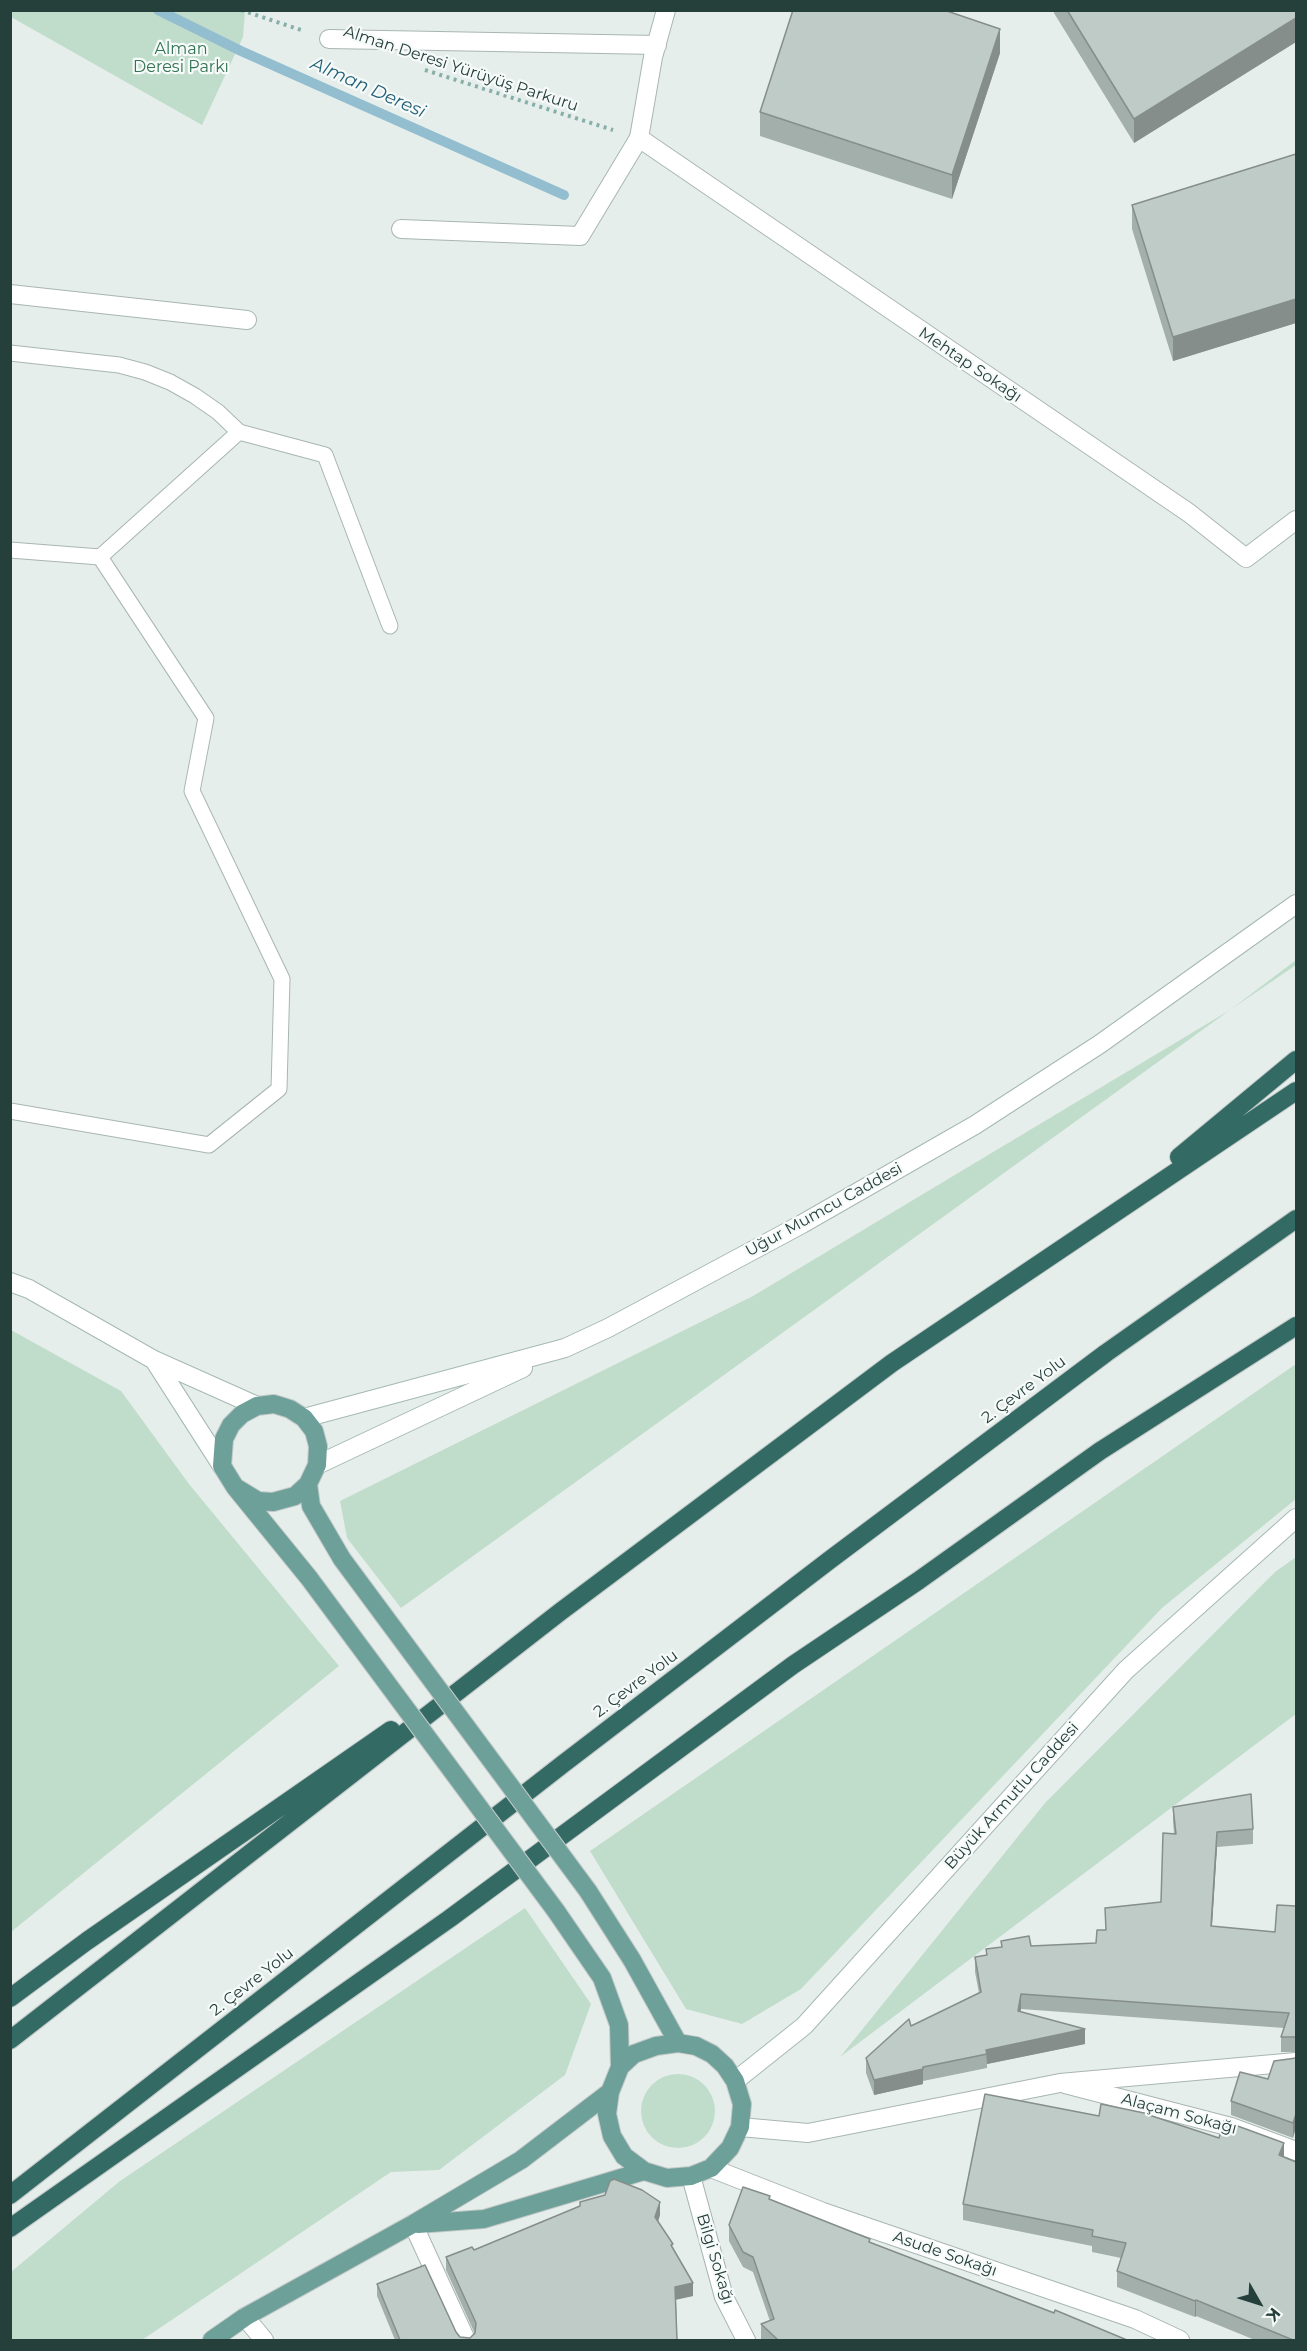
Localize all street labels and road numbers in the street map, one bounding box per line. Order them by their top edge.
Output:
street label: Alman Deresi Yürüyüş Parkuru [341,22,581,116]
street label: Mehtap Sokağı [915,323,1025,407]
street label: Uğur Mumcu Caddesi [742,1159,906,1261]
street label: 2. Çevre Yolu [978,1352,1070,1428]
street label: 2. Çevre Yolu [590,1646,682,1722]
street label: Büyük Armutlu Caddesi [941,1718,1083,1874]
street label: 2. Çevre Yolu [207,1944,297,2020]
street label: Alaçam Sokağı [1119,2089,1239,2139]
street label: Bilgi Sokağı [692,2211,738,2307]
street label: Asude Sokağı [891,2227,999,2281]

